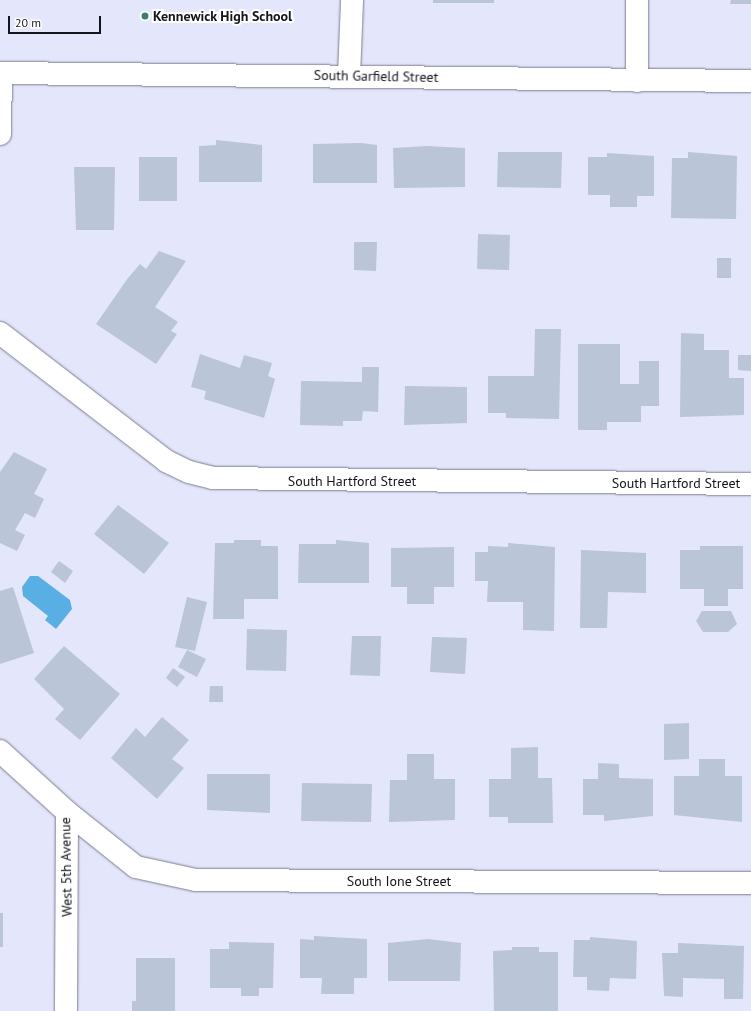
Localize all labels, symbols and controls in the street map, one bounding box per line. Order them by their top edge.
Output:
scale bar [10,8,103,34]
place label: Kennewick High School [153,8,293,24]
marker: Kennewick High School [140,11,150,21]
text: 20 m [15,15,41,30]
street label: South Garfield Street [314,67,438,85]
street label: South Hartford Street [288,473,416,489]
street label: South Hartford Street [612,475,740,491]
street label: West 5th Avenue [57,817,75,917]
street label: South Ione Street [347,873,451,889]

